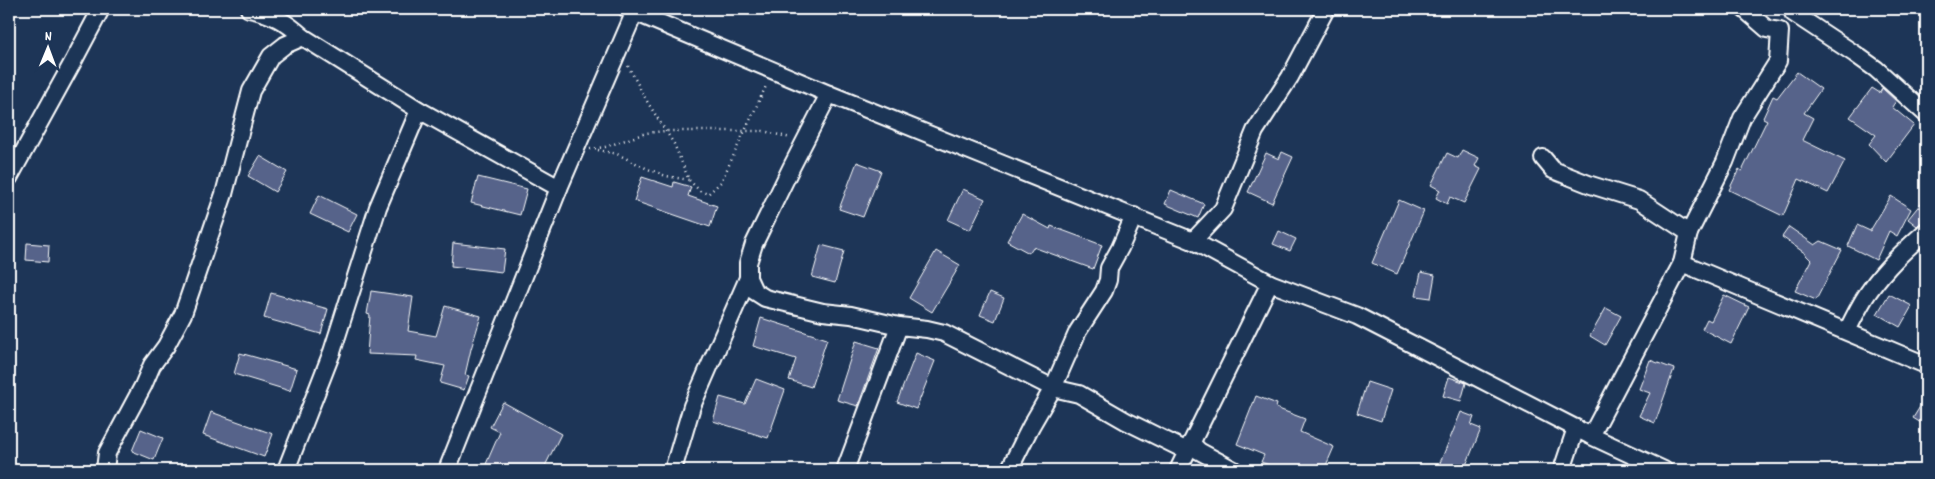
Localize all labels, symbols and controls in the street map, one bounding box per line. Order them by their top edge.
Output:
north arrow [22,22,72,72]
text: N [45,27,52,47]

